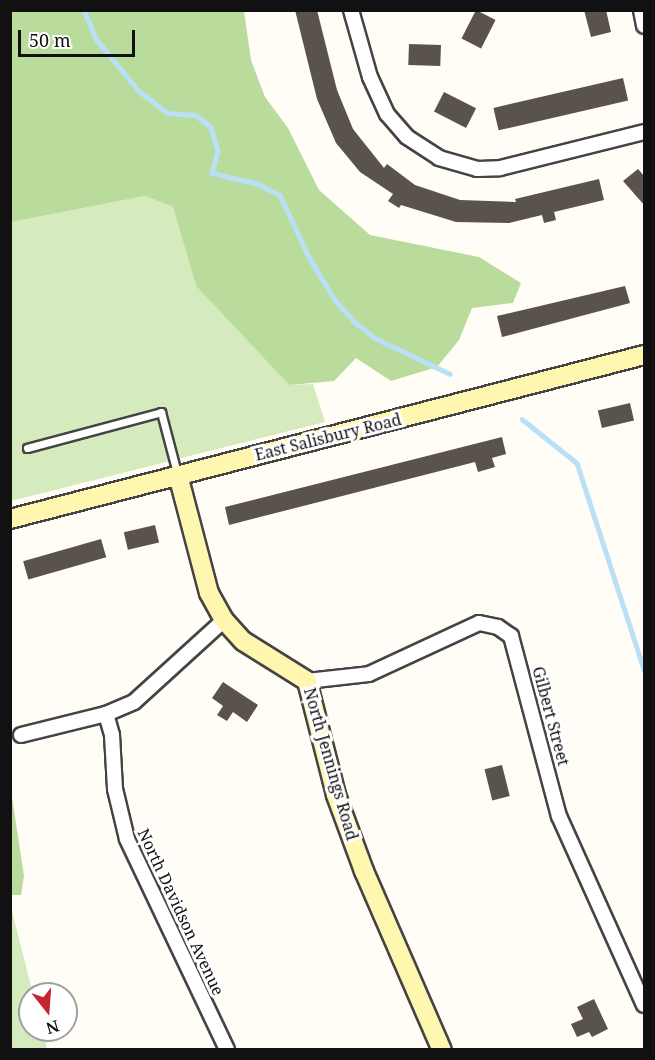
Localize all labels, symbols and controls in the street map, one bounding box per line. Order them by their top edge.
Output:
scale bar [21,18,138,56]
text: 50 m [29,28,71,52]
street label: East Salisbury Road [253,410,403,464]
street label: Gilbert Street [529,664,573,768]
street label: North Jennings Road [300,685,362,843]
street label: North Davidson Avenue [134,826,228,998]
north arrow [18,982,78,1042]
text: N [43,1015,62,1040]

